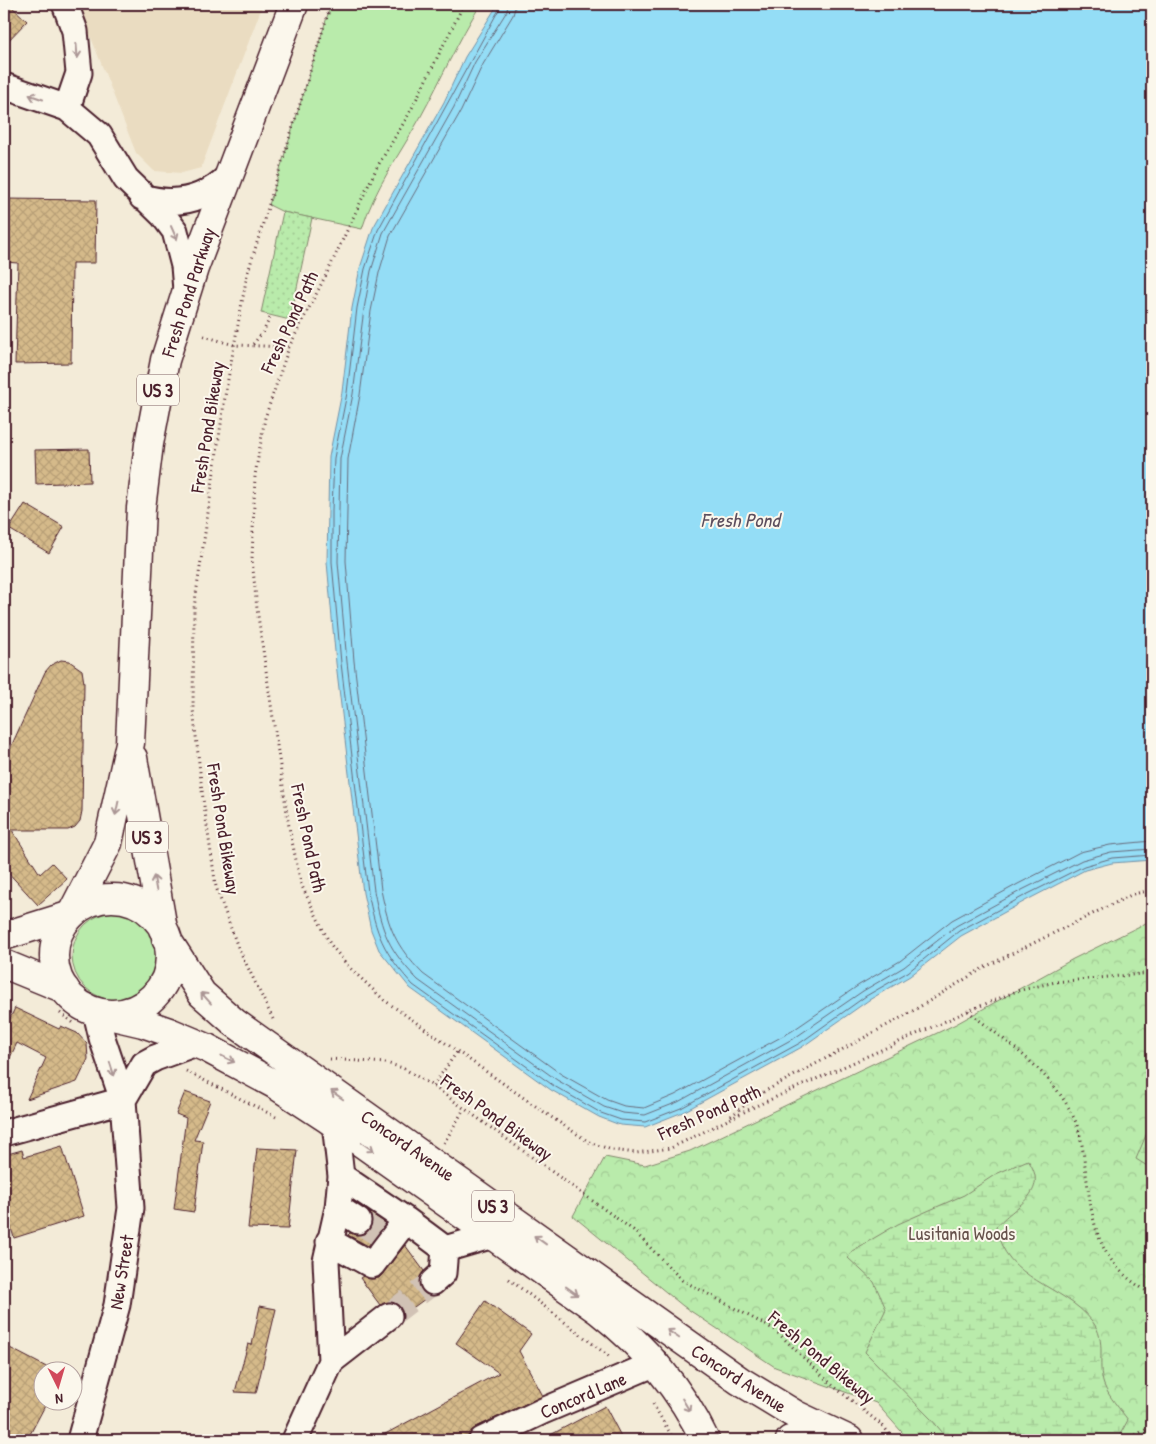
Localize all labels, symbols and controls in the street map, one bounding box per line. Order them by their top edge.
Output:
one-way arrow [73,42,82,58]
one-way arrow [28,92,44,102]
street label: Fresh Pond Parkway [154,224,221,361]
one-way arrow [170,225,179,240]
street label: Fresh Pond Path [254,267,324,378]
street label: Fresh Pond Bikeway [184,360,230,495]
road number: US 3 [137,374,179,406]
water label: Fresh Pond [701,506,782,533]
street label: Fresh Pond Bikeway [201,761,247,896]
street label: Fresh Pond Path [285,781,333,894]
one-way arrow [112,799,121,815]
road number: US 3 [126,822,168,852]
one-way arrow [149,875,159,891]
one-way arrow [201,992,212,1005]
one-way arrow [220,1054,235,1064]
one-way arrow [108,1061,118,1077]
street label: Fresh Pond Bikeway [435,1067,558,1166]
street label: Fresh Pond Path [653,1078,765,1147]
one-way arrow [330,1090,344,1100]
street label: Concord Avenue [356,1103,460,1187]
one-way arrow [361,1142,375,1152]
road number: US 3 [472,1190,514,1222]
park label: Lusitania Woods [909,1220,1015,1246]
street label: New Street [102,1232,140,1311]
one-way arrow [534,1235,548,1245]
one-way arrow [565,1286,579,1296]
street label: Fresh Pond Bikeway [762,1304,881,1410]
one-way arrow [666,1329,680,1339]
street label: Concord Avenue [686,1337,792,1419]
north arrow [32,1362,82,1412]
street label: Concord Lane [536,1365,631,1425]
text: N [54,1390,64,1409]
one-way arrow [681,1398,691,1412]

